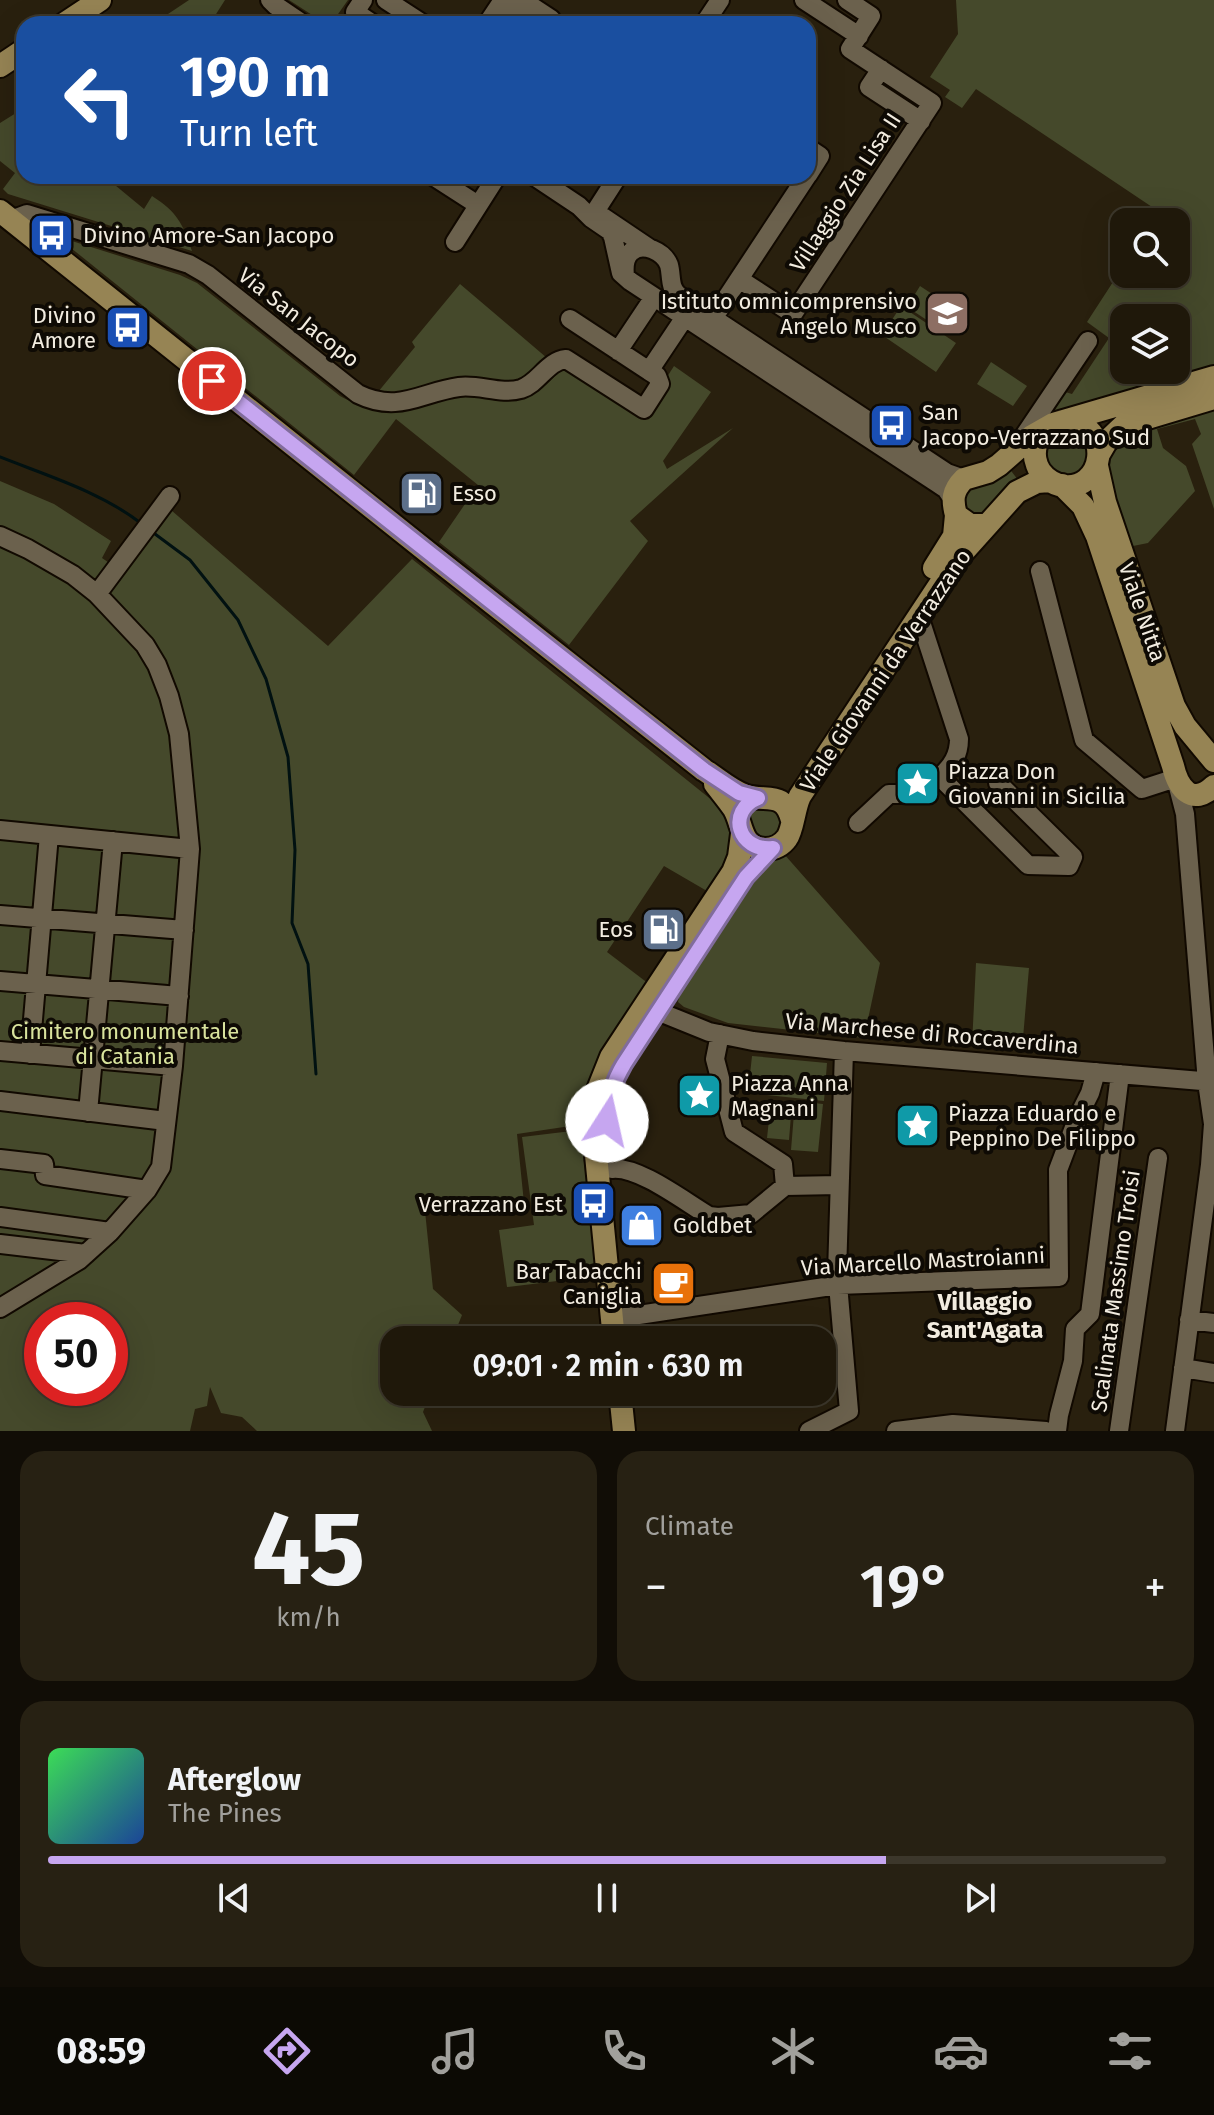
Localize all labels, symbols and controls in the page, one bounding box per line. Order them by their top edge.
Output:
text: 190 m [180,44,331,111]
icon: left [48,48,152,152]
street label: Villaggio Zia Lisa II [784,108,907,277]
text: Turn left [180,112,318,156]
map controls [1110,208,1190,384]
button: search [1110,208,1190,288]
bus stop icon: Divino Amore-San Jacopo [28,211,76,259]
place label: Divino Amore-San Jacopo [83,222,334,249]
street label: Via San Jacopo [233,262,365,373]
place label: Istituto omnicomprensivo Angelo Musco [661,288,917,340]
school or university icon: Istituto omnicomprensivo Angelo Musco [924,290,972,338]
place label: Divino Amore [32,302,96,354]
bus stop icon: Divino Amore [103,304,151,352]
button: layers [1110,304,1190,384]
pin [178,347,246,415]
icon: arrive [190,359,234,403]
place label: San Jacopo-Verrazzano Sud [922,399,1150,451]
bus stop icon: San Jacopo-Verrazzano Sud [867,401,915,449]
fuel station icon: Esso [397,469,445,517]
place label: Esso [452,480,497,507]
street label: Viale Giovanni da Verrazzano [794,544,977,797]
street label: Viale Nitta [1113,559,1172,665]
place label: Piazza Don Giovanni in Sicilia [948,758,1126,810]
place icon: Piazza Don Giovanni in Sicilia [893,760,941,808]
fuel station icon: Eos [640,905,688,953]
place label: Eos [599,916,633,943]
street label: Via Marchese di Roccaverdina [784,1007,1080,1060]
park label: Cimitero monumentale di Catania [11,1018,239,1070]
place label: Piazza Anna Magnani [731,1070,849,1122]
place icon: Piazza Anna Magnani [676,1072,724,1120]
position arrow [565,1079,649,1163]
place label: Piazza Eduardo e Peppino De Filippo [948,1100,1136,1152]
place icon: Piazza Eduardo e Peppino De Filippo [893,1102,941,1150]
street label: Scalinata Massimo Troisi [1085,1168,1146,1414]
bus stop icon: Verrazzano Est [570,1180,618,1228]
place label: Verrazzano Est [419,1191,563,1218]
shop icon: Goldbet [618,1201,666,1249]
place label: Goldbet [673,1212,752,1239]
street label: Via Marcello Mastroianni [800,1242,1046,1281]
place label: Bar Tabacchi Caniglia [516,1258,642,1310]
cafe icon: Bar Tabacchi Caniglia [649,1260,697,1308]
district label: Villaggio Sant'Agata [927,1288,1043,1344]
speed limit sign: 50 [24,1302,128,1406]
text: 09:01 · 2 min · 630 m [473,1348,743,1384]
text: 45 [252,1487,365,1612]
text: Climate [645,1511,734,1542]
text: 19° [860,1551,951,1623]
text: − [645,1561,667,1614]
text: + [1144,1561,1166,1614]
text: km/h [276,1602,341,1633]
text: Afterglow [168,1762,301,1798]
text: The Pines [168,1798,282,1829]
icon: previous [212,1876,256,1920]
icon: pause [585,1876,629,1920]
icon: next [958,1876,1002,1920]
icon: directions [259,2023,315,2079]
icon: music [427,2023,483,2079]
icon: phone [596,2023,652,2079]
icon: climate [765,2023,821,2079]
icon: car [933,2023,989,2079]
icon: filters [1102,2023,1158,2079]
text: 08:59 [56,2029,146,2073]

